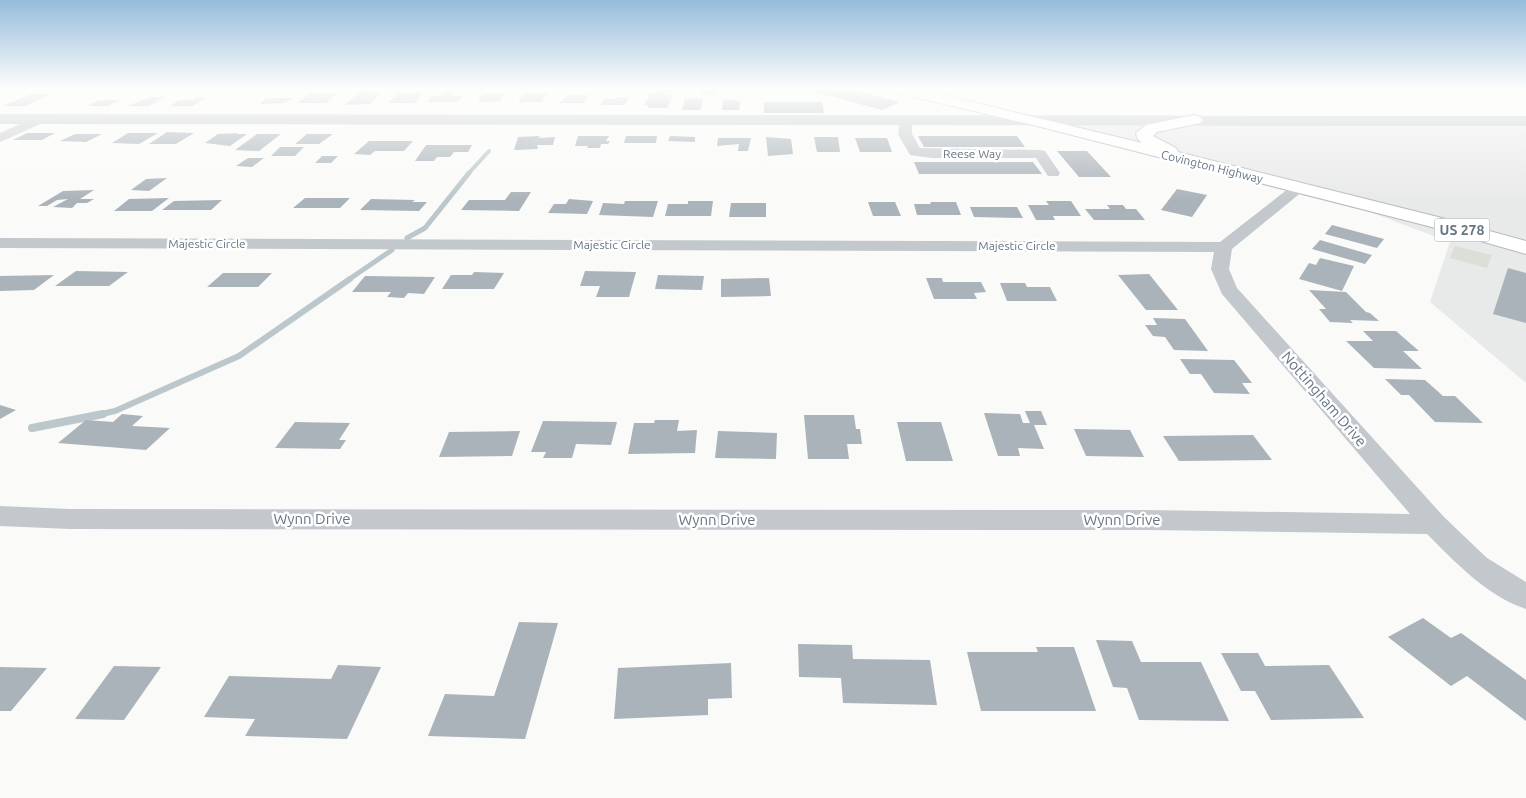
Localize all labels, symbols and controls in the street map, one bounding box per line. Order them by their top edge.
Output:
street label: Reese Way [943,147,1001,160]
street label: Covington Highway [1160,148,1265,186]
road number: US 278 [1434,218,1490,242]
street label: Majestic Circle [168,237,246,250]
street label: Majestic Circle [573,238,651,251]
street label: Majestic Circle [978,239,1056,252]
street label: Nottingham Drive [1279,348,1370,450]
street label: Wynn Drive [273,510,351,527]
street label: Wynn Drive [678,511,756,528]
street label: Wynn Drive [1083,511,1161,528]

